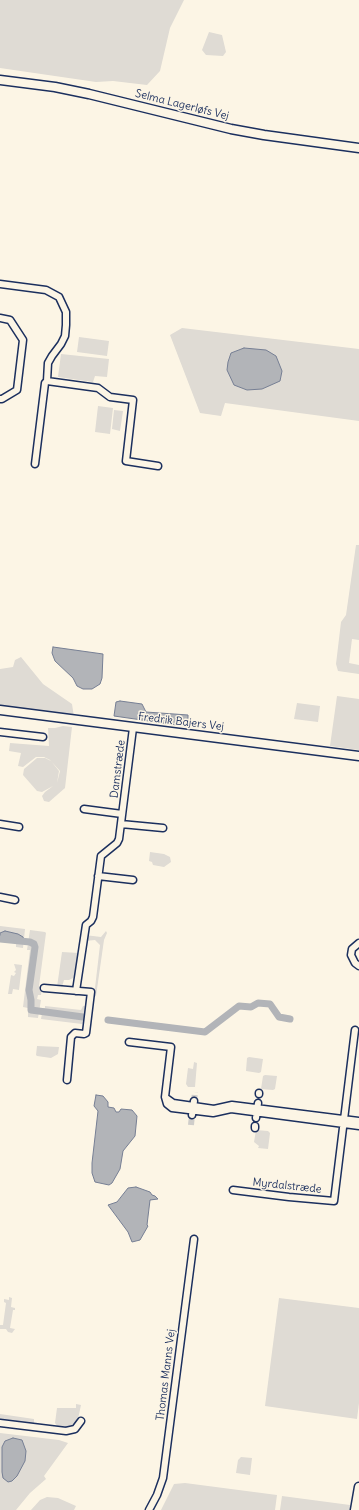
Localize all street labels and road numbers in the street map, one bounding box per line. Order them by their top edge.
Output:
street label: Selma Lagerløfs Vej [134,87,230,123]
street label: Fredrik Bajers Vej [137,710,225,734]
street label: Damstræde [108,739,128,799]
street label: Myrdalstræde [252,1176,322,1196]
street label: Thomas Manns Vej [154,1328,178,1422]

